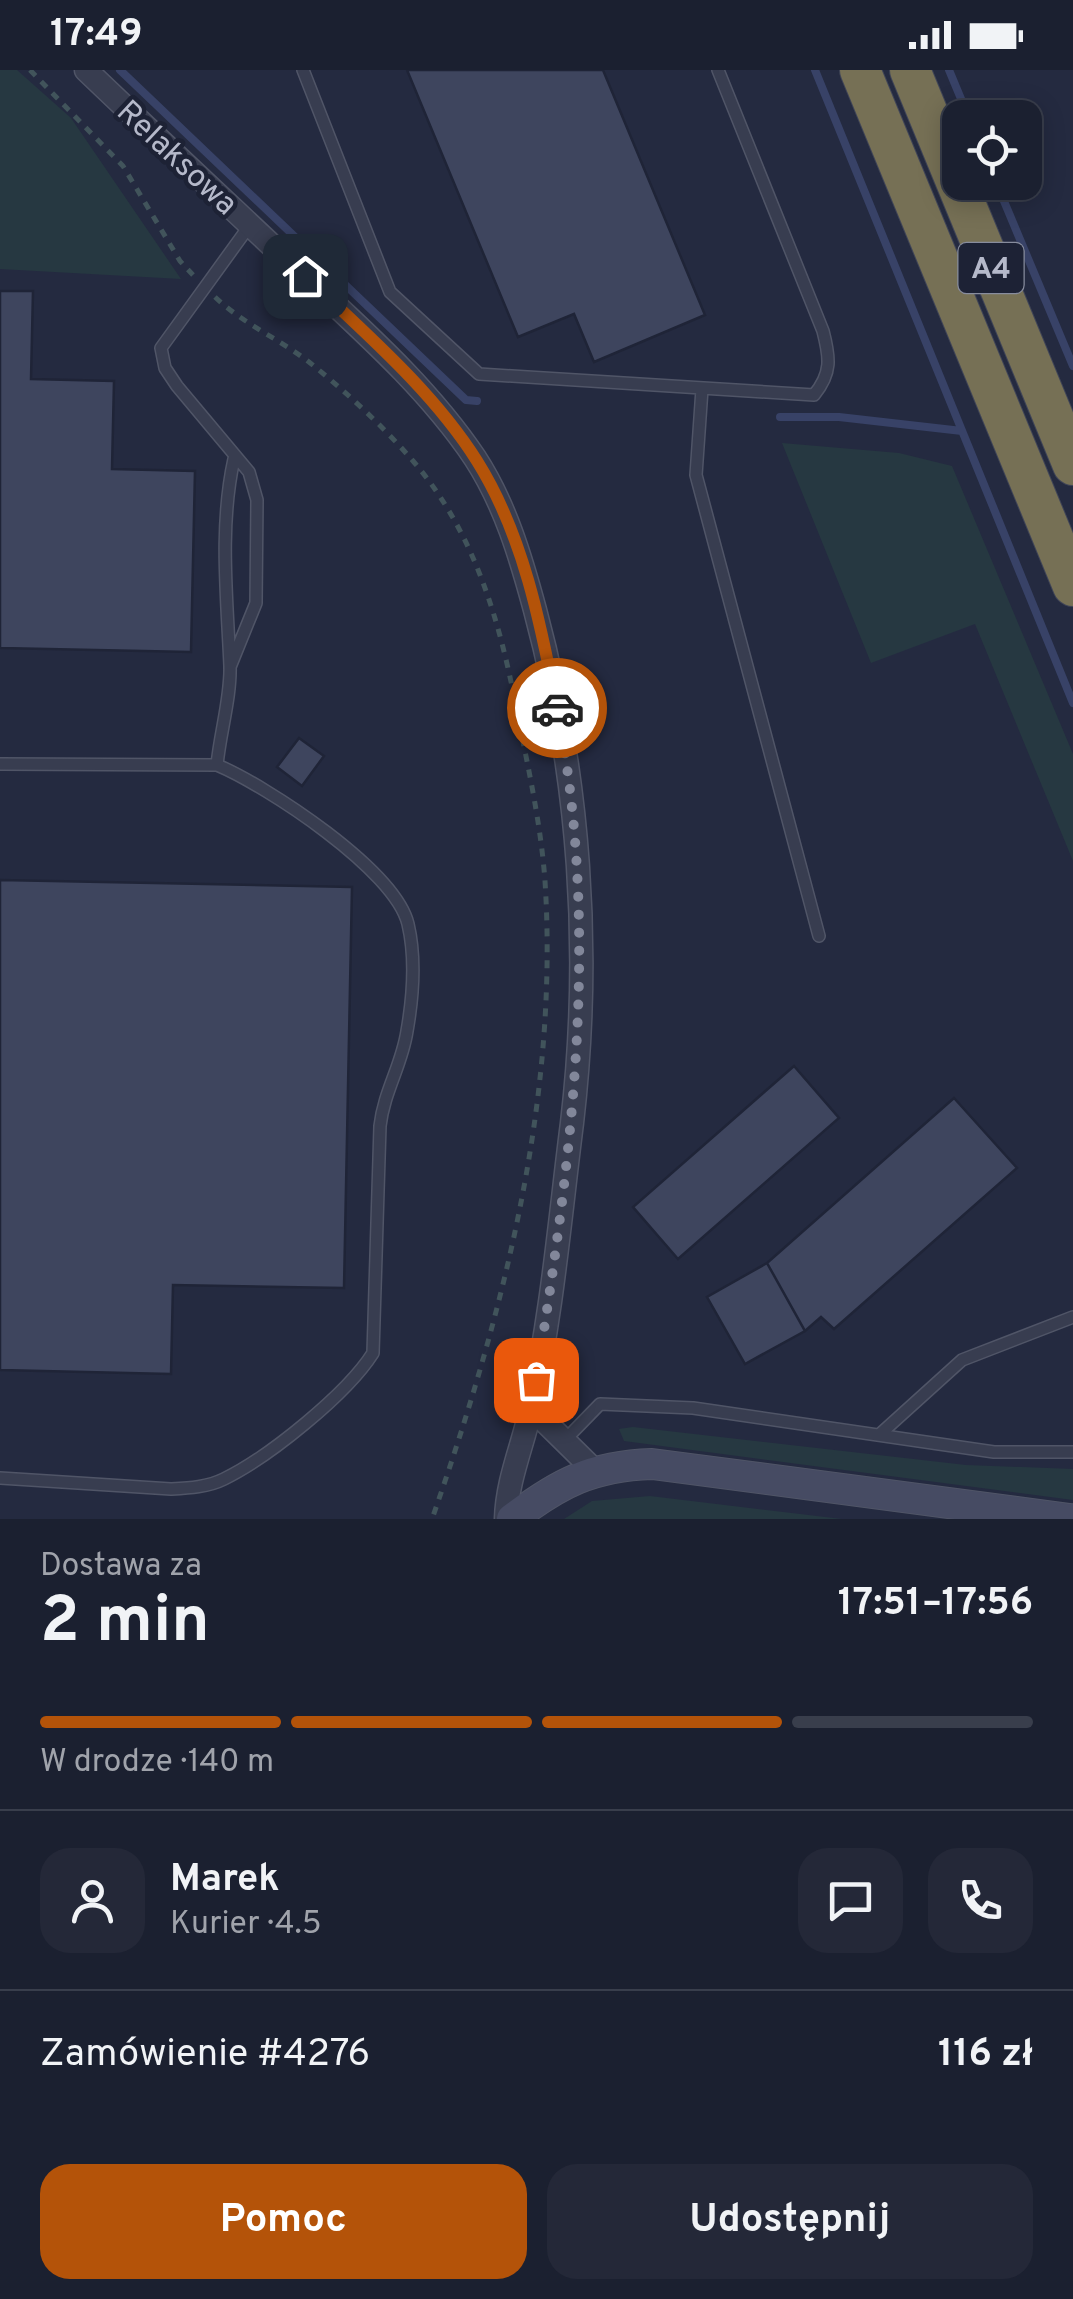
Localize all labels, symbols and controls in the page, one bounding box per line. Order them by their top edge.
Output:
text: 17:49 [50,11,143,60]
street label: Relaksowa [107,93,245,225]
map controls [942,100,1042,200]
button: locate [942,100,1042,200]
pin [263,234,348,319]
road number: A4 [958,243,1024,293]
icon: home [278,249,333,304]
courier [507,658,607,758]
icon: car [530,681,585,736]
pin [494,1338,579,1423]
icon: bag [509,1353,564,1408]
text: Dostawa za [40,1547,202,1587]
text: 17:51–17:56 [838,1580,1033,1629]
text: 2 min [40,1583,210,1665]
text: W drodze · 140 m [40,1743,274,1783]
button: person [40,1848,145,1953]
button: chat [798,1848,903,1953]
button: phone [928,1848,1033,1953]
text: Marek [170,1856,279,1905]
text: Kurier · 4.5 [170,1905,322,1945]
text: Zamówienie #4276 [40,2031,370,2080]
text: 116 zł [938,2031,1033,2080]
button: Pomoc [40,2164,527,2279]
button: Udostępnij [547,2164,1033,2279]

